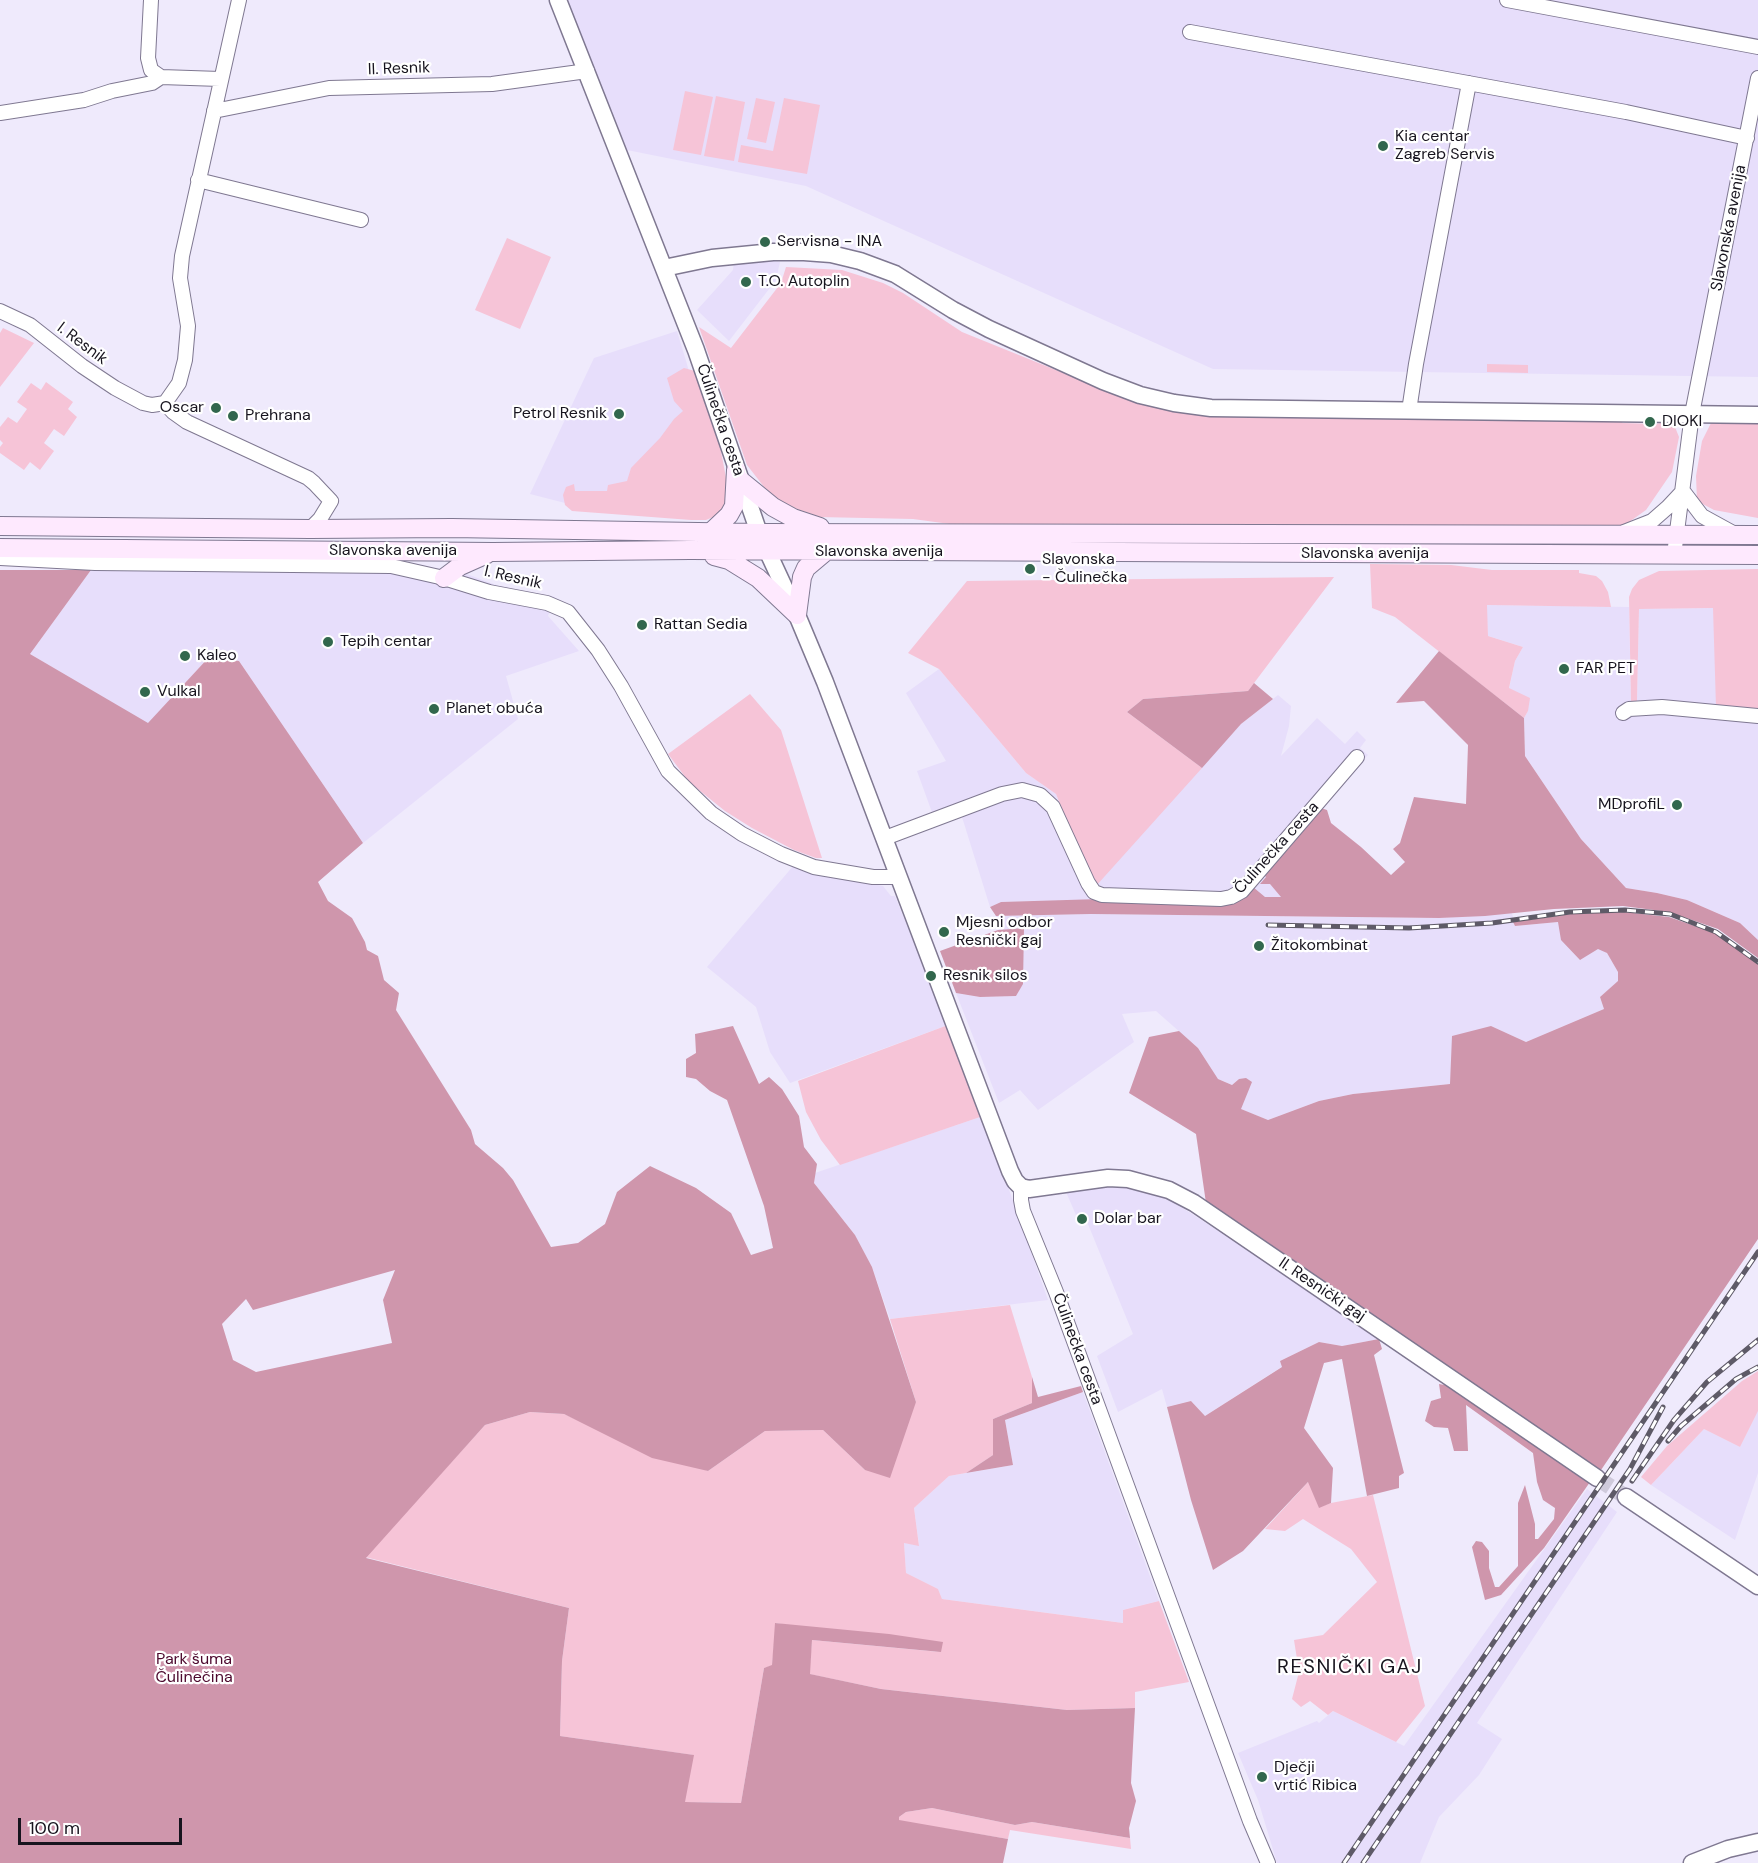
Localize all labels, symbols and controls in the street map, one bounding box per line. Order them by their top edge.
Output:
street label: II. Resnik [368,58,430,80]
place label: Kia centar Zagreb Servis [1395,127,1495,165]
marker: Kia centar Zagreb Servis [1376,139,1390,153]
street label: Slavonska avenija [1707,163,1751,293]
place label: Servisna - INA [777,232,882,252]
marker: Servisna - INA [758,235,772,249]
place label: T.O. Autoplin [758,272,849,292]
marker: T.O. Autoplin [739,275,753,289]
street label: I. Resnik [53,319,111,369]
street label: Čulinečka cesta [692,361,748,479]
place label: Oscar [160,398,204,418]
marker: Oscar [209,401,223,415]
place label: Petrol Resnik [513,404,607,424]
place label: Prehrana [245,406,311,426]
marker: Petrol Resnik [612,407,626,421]
marker: Prehrana [226,409,240,423]
place label: DIOKI [1662,412,1702,432]
marker: DIOKI [1643,415,1657,429]
street label: Slavonska avenija [329,541,457,561]
street label: Slavonska avenija [815,542,943,562]
street label: Slavonska avenija [1301,544,1429,564]
place label: Slavonska - Čulinečka [1042,550,1127,588]
street label: I. Resnik [482,562,544,594]
marker: Slavonska - Čulinečka [1023,562,1037,576]
place label: Rattan Sedia [654,615,747,635]
marker: Rattan Sedia [635,618,649,632]
place label: Tepih centar [340,632,432,652]
marker: Tepih centar [321,635,335,649]
place label: Kaleo [197,646,237,666]
marker: Kaleo [178,649,192,663]
place label: FAR PET [1576,659,1635,679]
marker: FAR PET [1557,662,1571,676]
place label: Vulkal [157,682,201,702]
marker: Vulkal [138,685,152,699]
place label: Planet obuća [446,699,543,719]
marker: Planet obuća [427,702,441,716]
place label: MDprofiL [1598,795,1665,815]
street label: Čulinečka cesta [1231,798,1323,898]
marker: MDprofiL [1670,798,1684,812]
place label: Mjesni odbor Resnički gaj [956,913,1053,951]
marker: Mjesni odbor Resnički gaj [937,925,951,939]
place label: Žitokombinat [1271,936,1368,956]
marker: Žitokombinat [1252,939,1266,953]
place label: Resnik silos [943,966,1027,986]
marker: Resnik silos [924,969,938,983]
place label: Dolar bar [1094,1209,1162,1229]
marker: Dolar bar [1075,1212,1089,1226]
street label: II. Resnički gaj [1275,1254,1369,1326]
street label: Čulinečka cesta [1048,1291,1106,1407]
park label: Park šuma Čulinečina [155,1650,233,1688]
district label: RESNIČKI GAJ [1277,1656,1423,1680]
place label: Dječji vrtić Ribica [1274,1758,1357,1796]
marker: Dječji vrtić Ribica [1255,1770,1269,1784]
scale bar [21,1806,184,1844]
text: 100 m [29,1816,80,1840]

